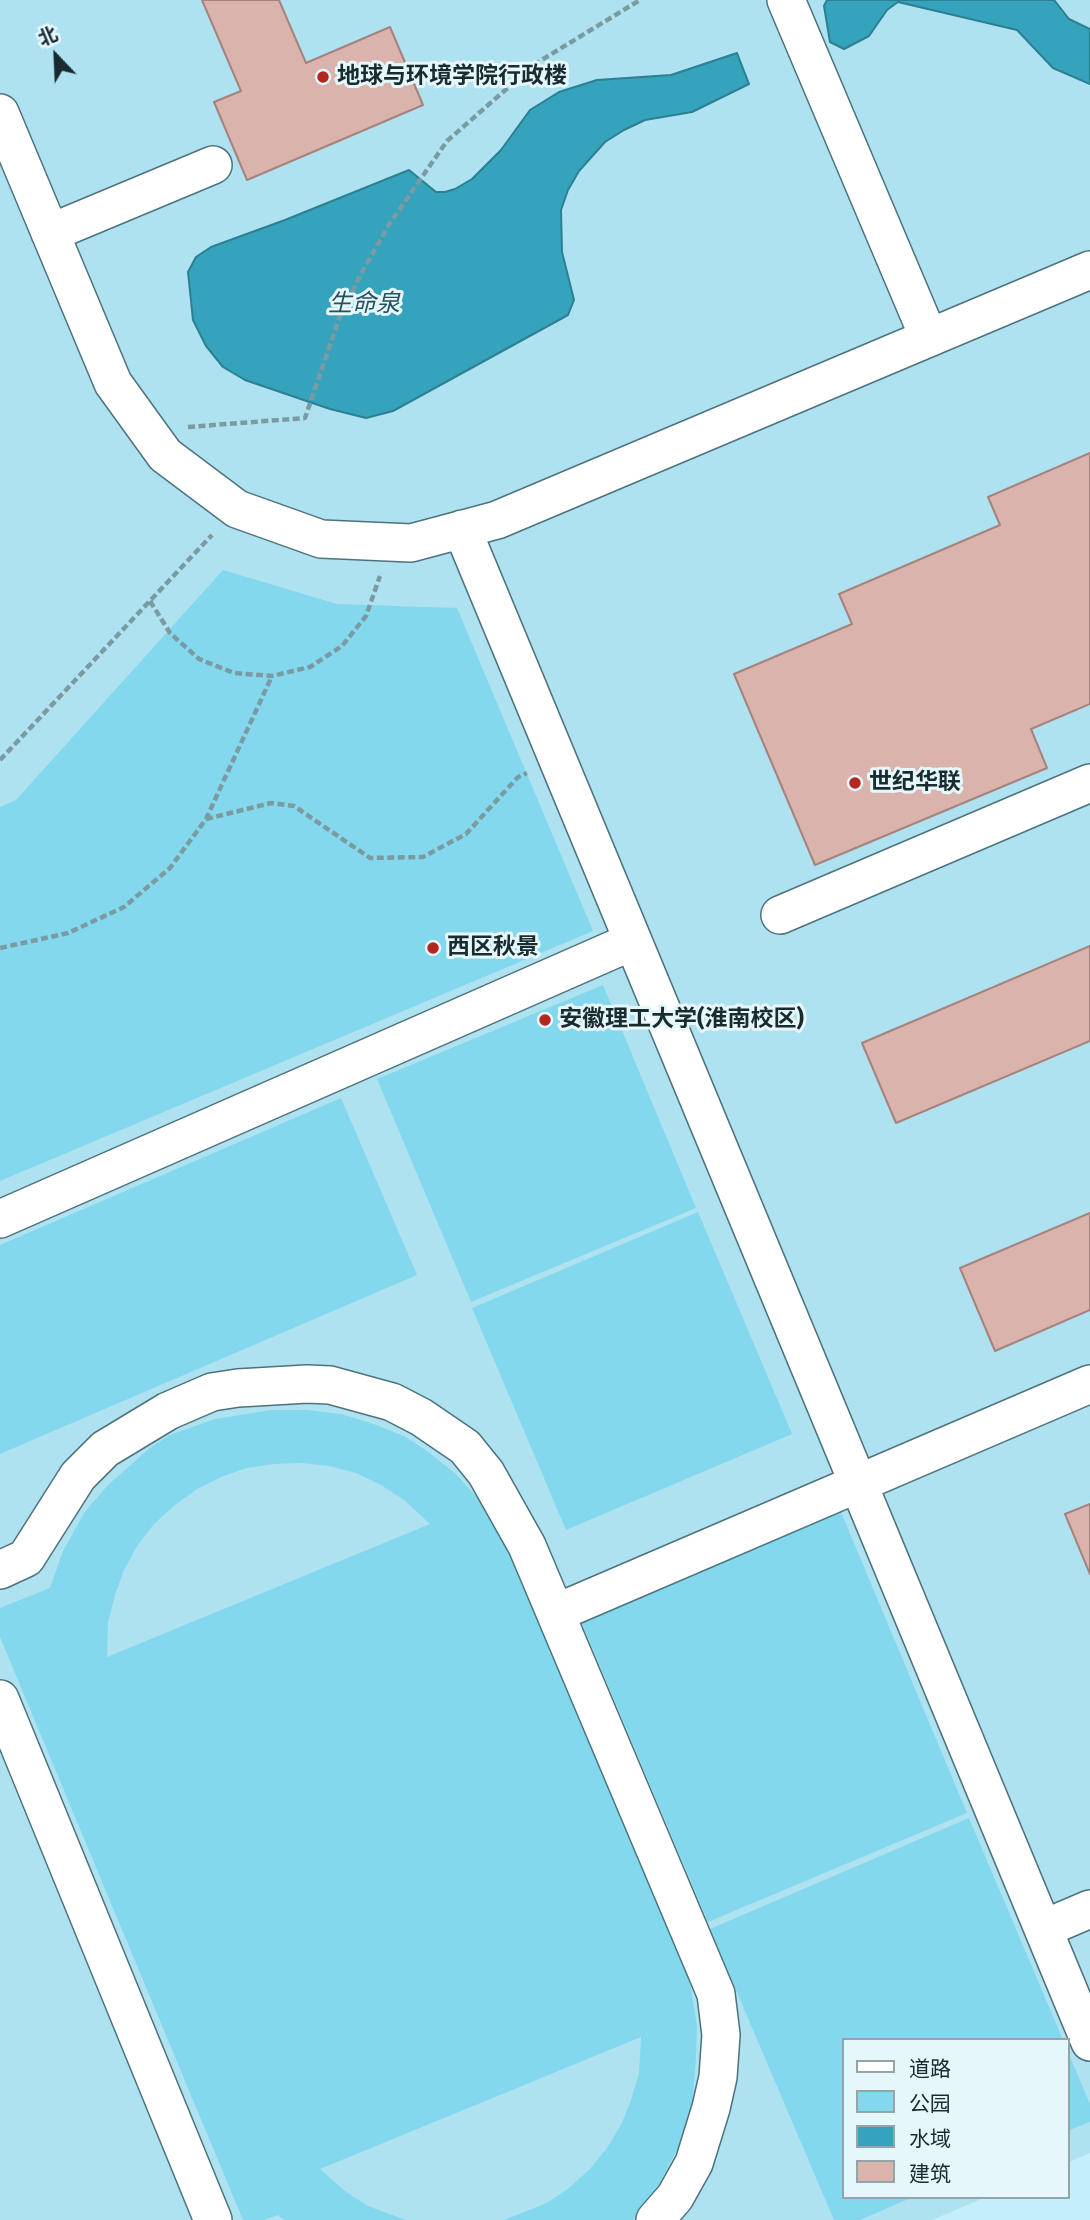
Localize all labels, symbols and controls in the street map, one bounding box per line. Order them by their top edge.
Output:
north arrow [21,21,91,91]
text: 北 [34,22,61,51]
place label: 地球与环境学院行政楼 [337,63,567,91]
marker: 地球与环境学院行政楼 [315,69,331,85]
water label: 生命泉 [328,290,400,318]
place label: 世纪华联 [869,769,961,797]
marker: 世纪华联 [847,775,863,791]
place label: 西区秋景 [447,934,539,962]
marker: 西区秋景 [425,940,441,956]
place label: 安徽理工大学(淮南校区) [559,1006,804,1034]
marker: 安徽理工大学(淮南校区) [537,1012,553,1028]
legend [842,2038,1069,2199]
text: 道路 [909,2056,951,2082]
text: 公园 [909,2091,951,2117]
text: 水域 [909,2126,951,2152]
text: 建筑 [909,2161,951,2187]

